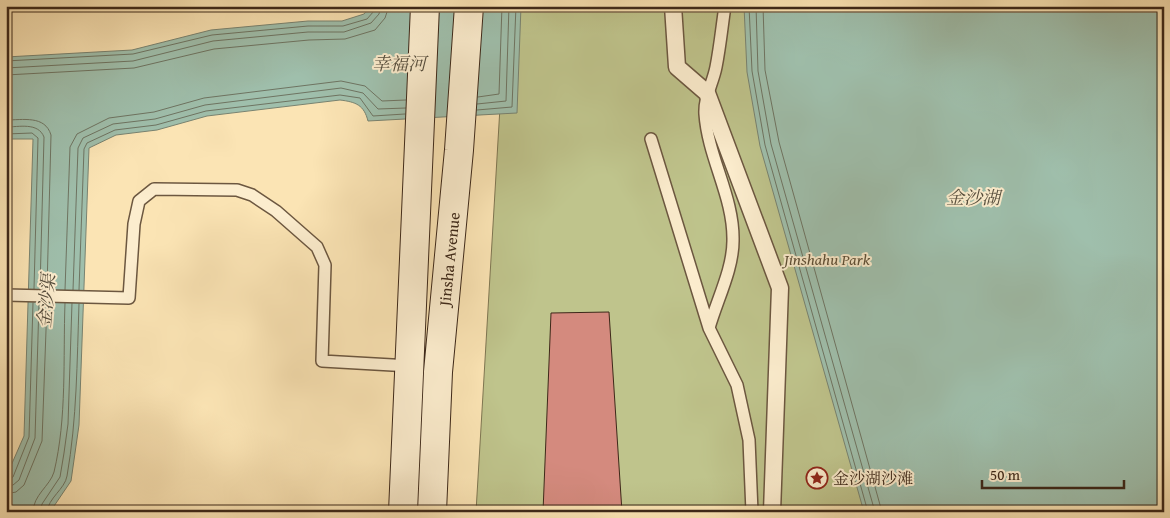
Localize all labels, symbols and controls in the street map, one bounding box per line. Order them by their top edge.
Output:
water label: 幸福河 [372,50,429,77]
water label: 金沙湖 [946,184,1003,211]
street label: Jinsha Avenue [432,211,466,309]
park label: Jinshahu Park [781,247,871,271]
water label: 金沙渠 [30,270,62,329]
scale bar [982,458,1125,490]
text: 50 m [990,464,1021,485]
place icon: 金沙湖沙滩 [805,466,829,490]
place label: 金沙湖沙滩 [833,466,913,490]

